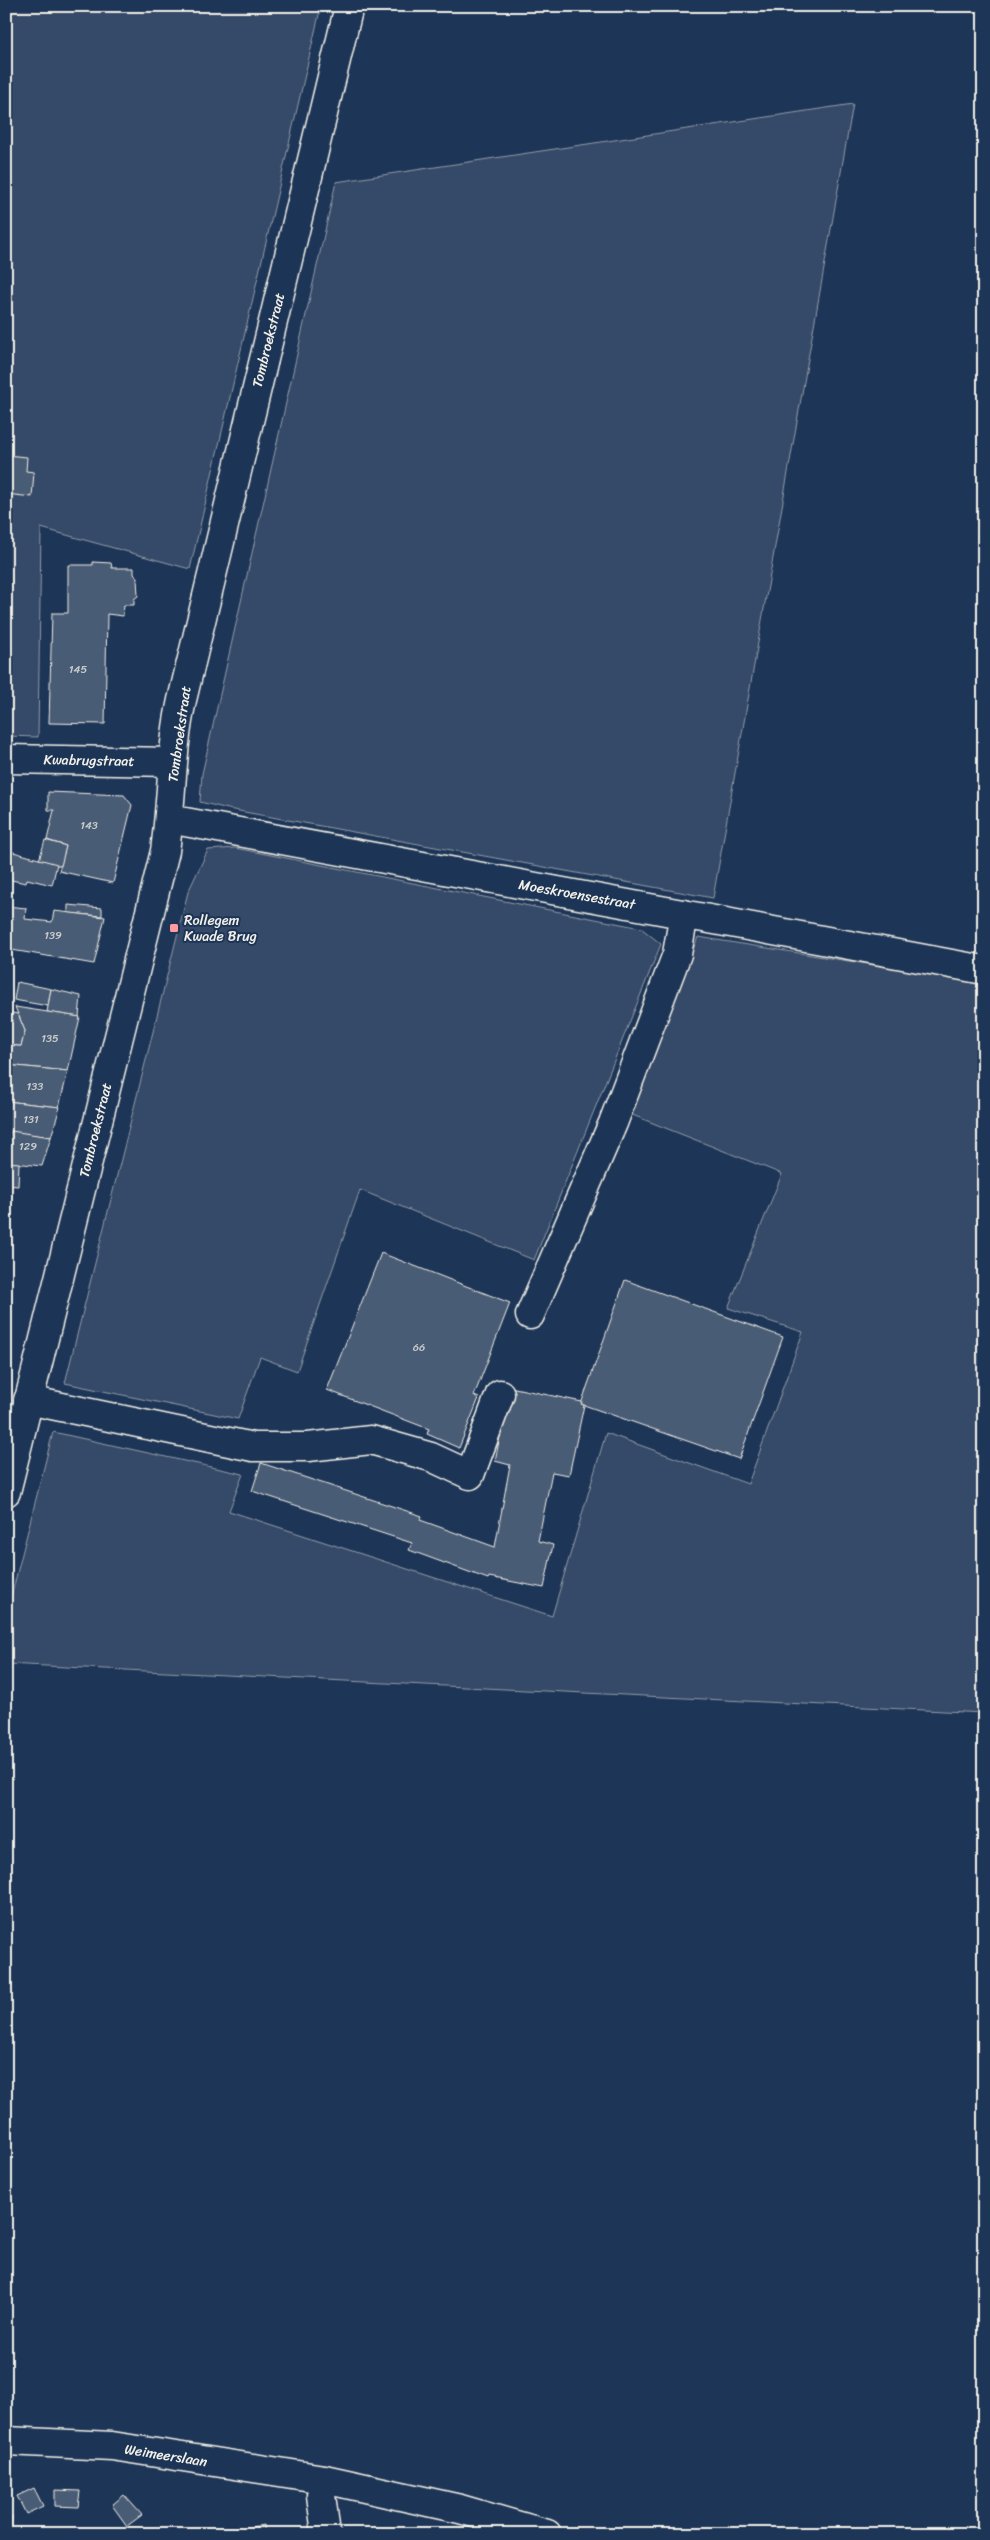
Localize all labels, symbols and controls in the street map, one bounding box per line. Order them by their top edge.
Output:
street label: Tombroekstraat [245,290,292,390]
house number: 145 [69,660,87,679]
street label: Tombroekstraat [160,684,199,784]
street label: Kwabrugstraat [43,747,135,774]
house number: 143 [80,816,98,835]
street label: Moeskroensestraat [517,872,638,917]
place label: Rollegem Kwade Brug [184,908,257,949]
marker: Rollegem Kwade Brug [168,922,180,934]
house number: 139 [44,926,62,945]
house number: 135 [41,1029,59,1048]
house number: 133 [27,1077,43,1096]
street label: Tombroekstraat [72,1080,119,1180]
house number: 131 [23,1110,39,1129]
house number: 129 [19,1137,37,1156]
house number: 66 [413,1338,425,1357]
street label: Weimeerslaan [123,2437,210,2474]

